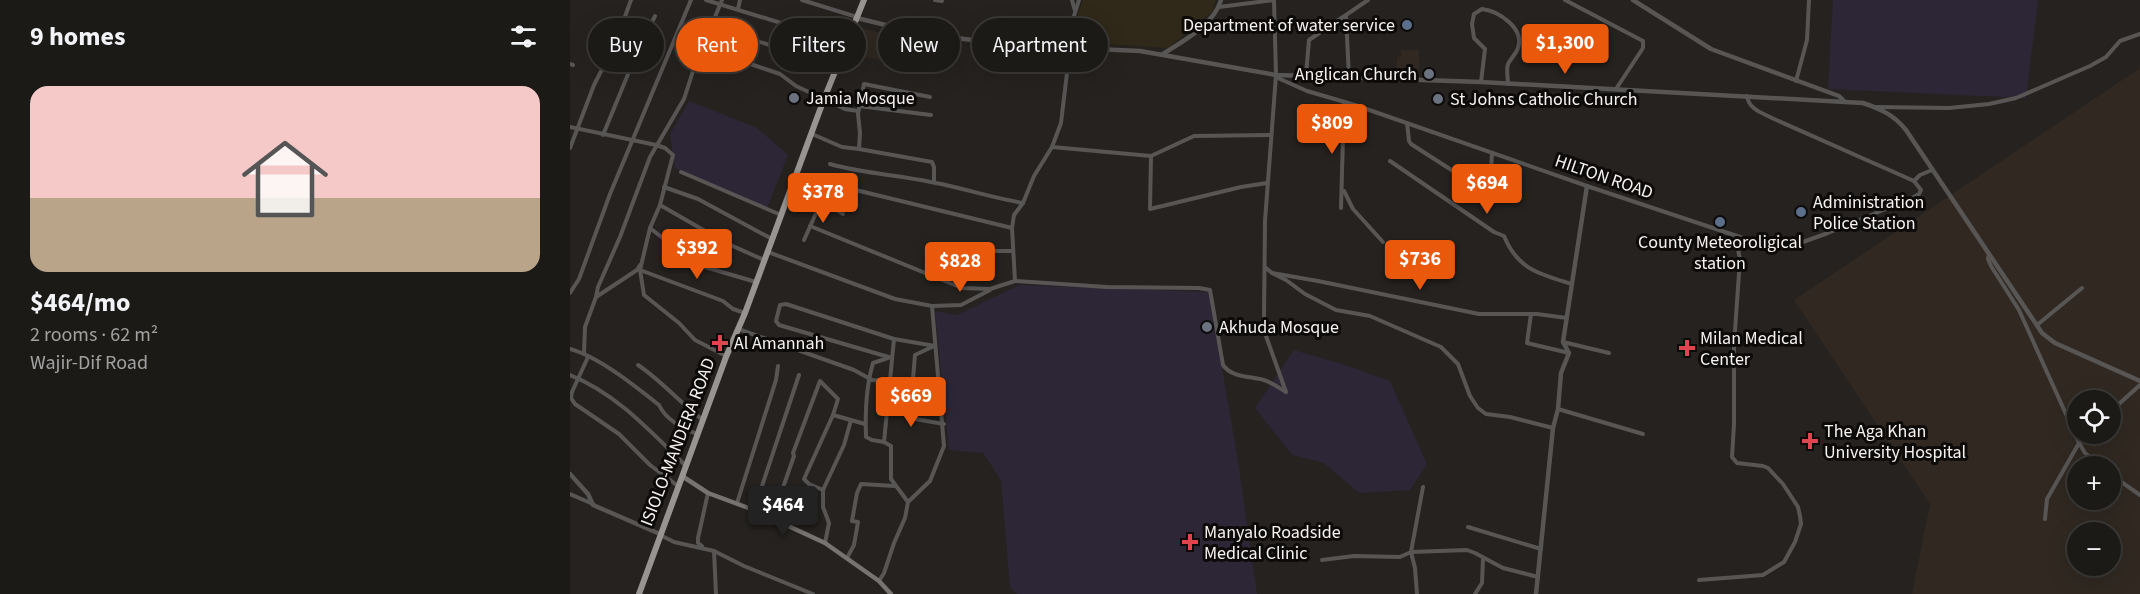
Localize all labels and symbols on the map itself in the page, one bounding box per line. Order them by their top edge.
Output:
place label: Department of water service [1183,13,1395,38]
marker: Department of water service [1400,18,1414,32]
pin: $1,300 [1516,24,1614,75]
place label: Anglican Church [1295,62,1417,87]
marker: Anglican Church [1422,67,1436,81]
place label: Jamia Mosque [806,86,915,111]
place label: St Johns Catholic Church [1450,87,1638,112]
marker: Jamia Mosque [787,91,801,105]
marker: St Johns Catholic Church [1431,92,1445,106]
pin: $809 [1296,104,1368,155]
street label: HILTON ROAD [1552,149,1656,205]
pin: $694 [1451,164,1523,215]
pin: $378 [787,173,859,224]
place label: Administration Police Station [1813,190,1924,236]
marker: Administration Police Station [1794,205,1808,219]
marker: County Meteoroligical station [1713,215,1727,229]
pin: $392 [661,229,733,280]
place label: County Meteoroligical station [1638,230,1802,276]
pin: $736 [1384,240,1456,291]
pin: $828 [924,242,996,293]
place label: Akhuda Mosque [1219,315,1339,340]
marker: Akhuda Mosque [1200,320,1214,334]
place label: Milan Medical Center [1700,326,1803,372]
place label: Al Amannah [734,331,824,356]
marker: Al Amannah [711,334,729,352]
marker: Milan Medical Center [1678,339,1696,357]
street label: ISIOLO-MANDERA ROAD [634,354,722,530]
pin: $669 [875,377,947,428]
place label: The Aga Khan University Hospital [1824,419,1966,465]
marker: The Aga Khan University Hospital [1801,432,1819,450]
pin: $464 [747,486,819,537]
place label: Manyalo Roadside Medical Clinic [1204,520,1341,566]
marker: Manyalo Roadside Medical Clinic [1181,533,1199,551]

